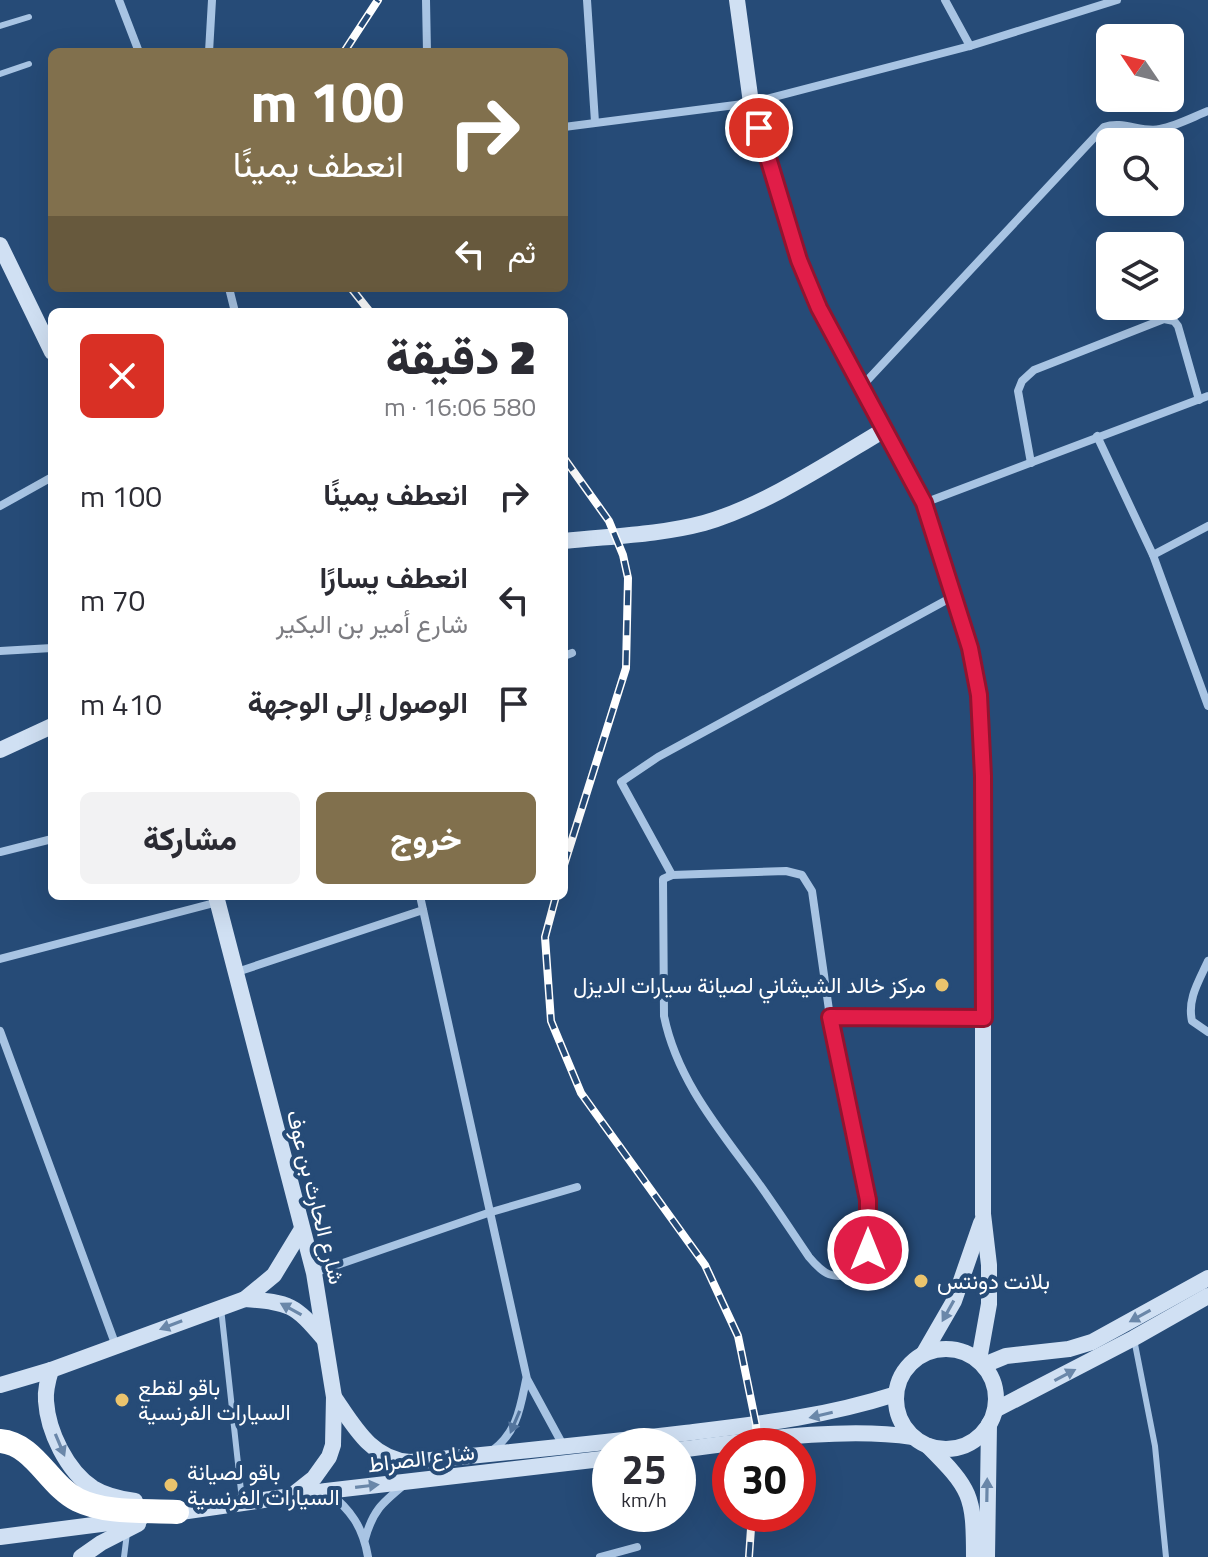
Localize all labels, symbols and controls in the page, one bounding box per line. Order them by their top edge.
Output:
north arrow [1096,24,1184,112]
map controls [1096,24,1184,320]
text: 100 m [251,59,404,144]
icon: right [432,80,536,184]
pin [725,94,793,162]
icon: arrive [737,106,781,150]
button: search [1096,128,1184,216]
text: انعطف يمينًا [233,136,404,191]
text: ثم [508,229,536,275]
icon: left [448,232,492,276]
button: layers [1096,232,1184,320]
text: 2 دقيقة [386,320,536,393]
button: close [80,334,164,418]
text: 580 m · 16:06 [384,387,536,426]
text: انعطف يمينًا [323,471,468,517]
text: 100 m [80,473,162,519]
icon: right [492,474,536,518]
text: انعطف يسارًا [319,554,468,600]
text: 70 m [80,577,145,623]
icon: left [492,578,536,622]
text: شارع أمير بن البكير [276,604,468,643]
text: الوصول إلى الوجهة [247,679,468,725]
text: 410 m [80,681,162,727]
icon: arrive [492,682,536,726]
button: مشاركة [80,792,300,884]
button: خروج [316,792,536,884]
place label: مركز خالد الشيشاني لصيانة سيارات الديزل [573,968,926,1004]
marker: مركز خالد الشيشاني لصيانة سيارات الديزل [933,976,951,994]
street label: شارع الحارث بن عوف [278,1106,354,1288]
position arrow [826,1208,910,1292]
place label: بلانت دونتس [937,1264,1050,1298]
marker: بلانت دونتس [912,1272,930,1290]
one-way arrow [941,1300,955,1322]
one-way arrow [280,1302,302,1316]
one-way arrow [1128,1309,1151,1323]
one-way arrow [159,1319,183,1332]
one-way arrow [1053,1368,1076,1382]
place label: باقو لقطع السيارات الفرنسية [138,1370,291,1429]
marker: باقو لقطع السيارات الفرنسية [113,1391,131,1409]
one-way arrow [808,1409,833,1422]
one-way arrow [508,1410,521,1434]
speed limit sign: 30 [712,1428,816,1532]
one-way arrow [53,1433,66,1456]
street label: شارع الصراط [365,1435,477,1481]
text: 25 [622,1439,666,1500]
place label: باقو لصيانة السيارات الفرنسية [187,1455,340,1514]
marker: باقو لصيانة السيارات الفرنسية [162,1476,180,1494]
one-way arrow [981,1477,993,1502]
one-way arrow [355,1479,380,1492]
text: km/h [621,1484,667,1515]

